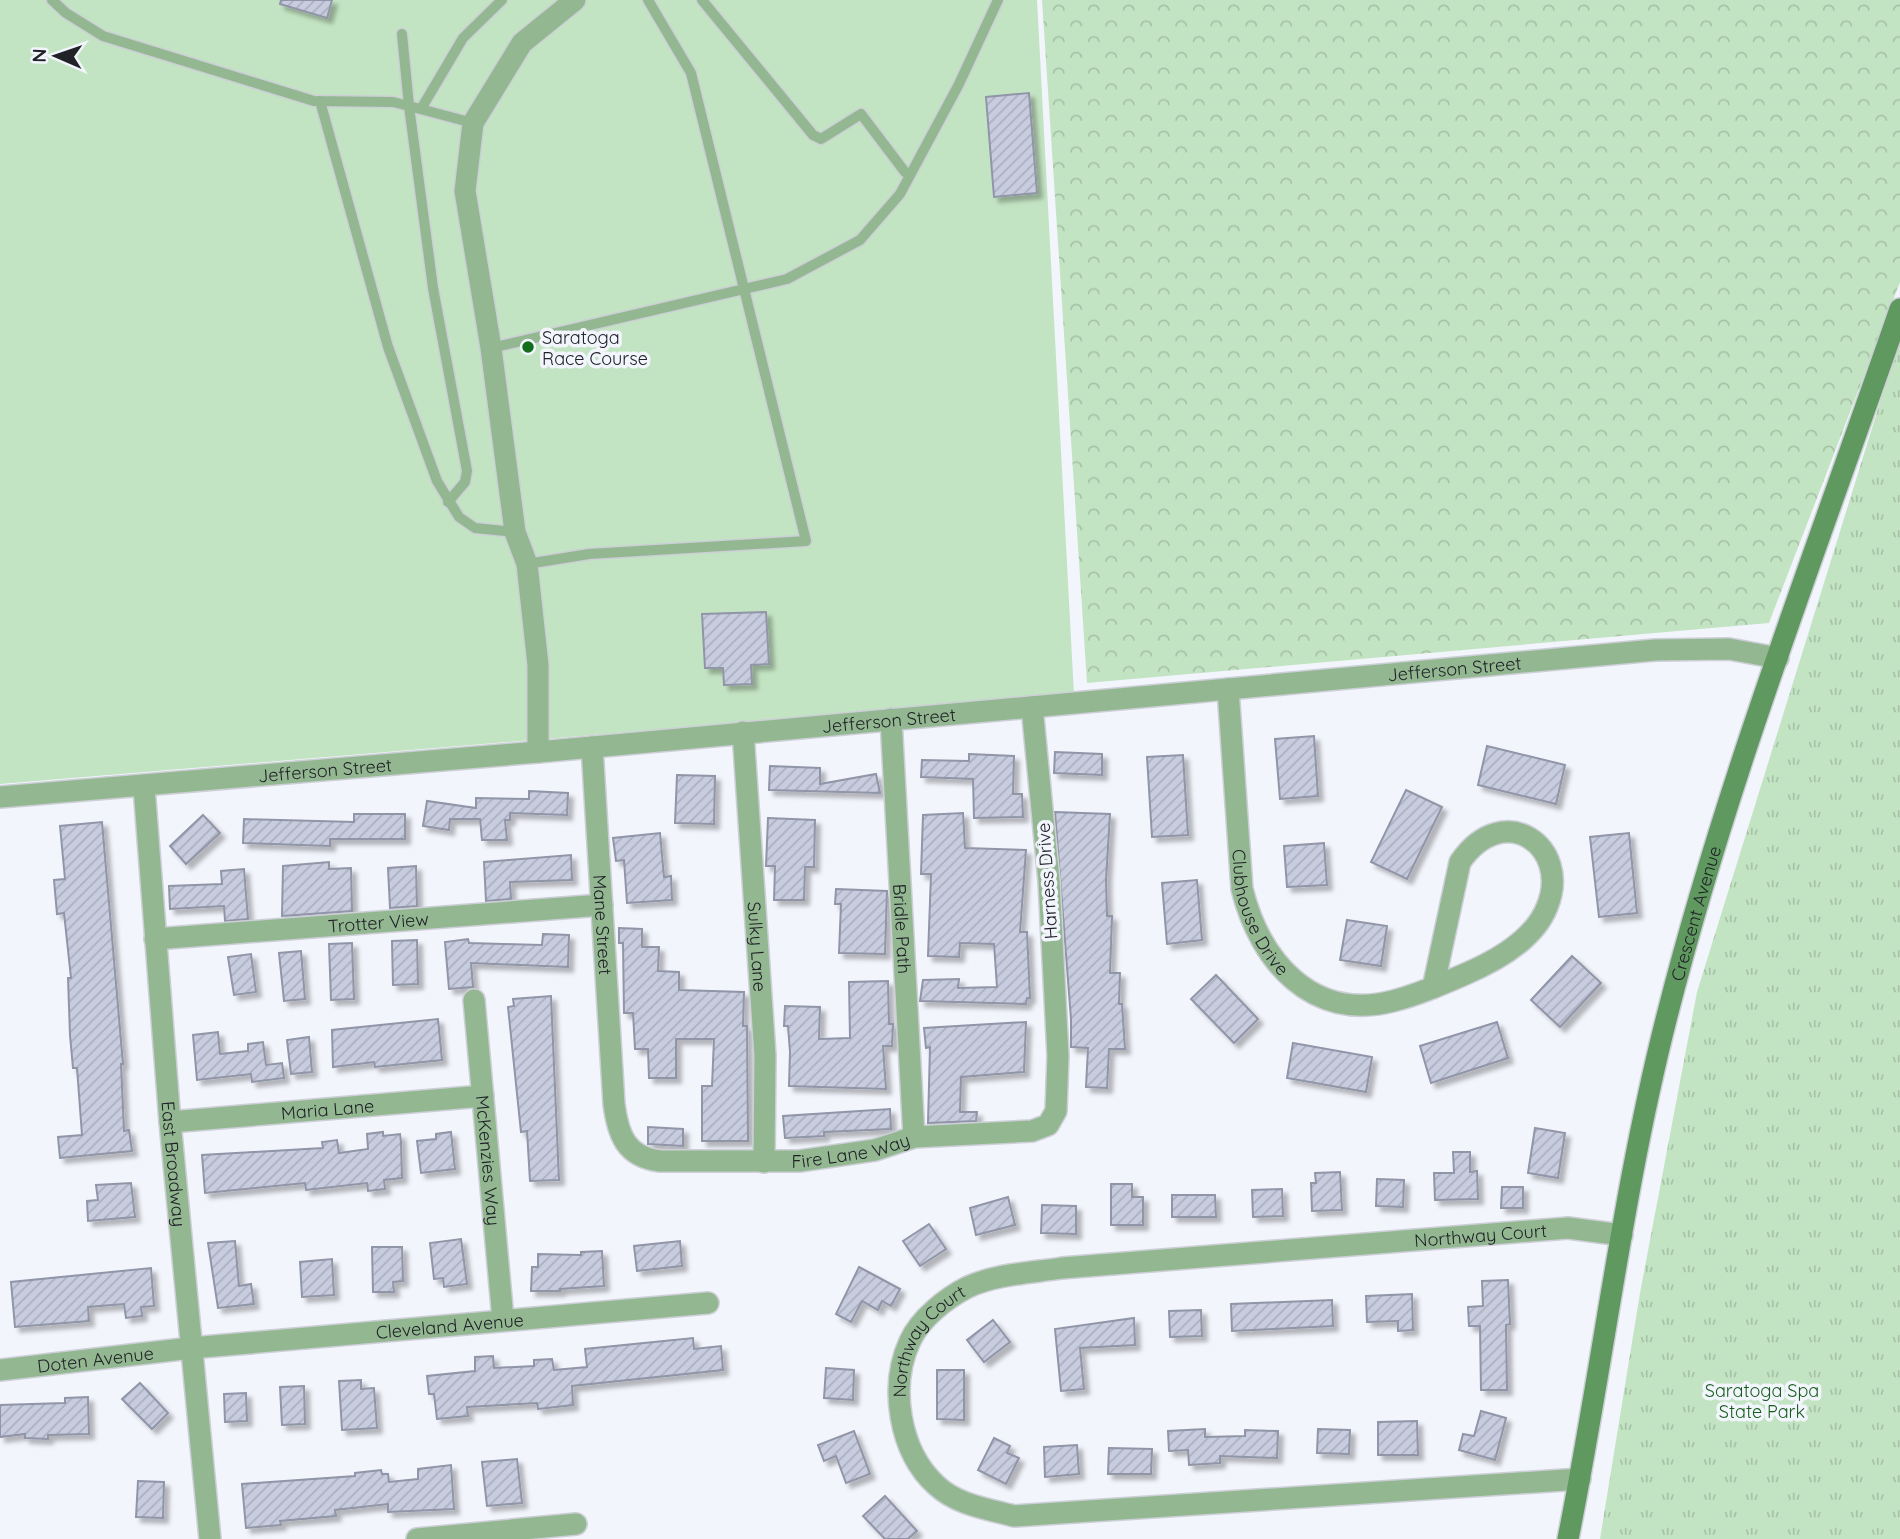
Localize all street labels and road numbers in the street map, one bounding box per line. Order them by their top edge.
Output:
street label: Jefferson Street [1386,651,1522,686]
street label: Jefferson Street [821,702,957,738]
street label: Jefferson Street [257,753,393,787]
street label: Harness Drive [1031,822,1063,940]
street label: Crescent Avenue [1665,843,1726,983]
street label: Clubhouse Drive [1228,848,1294,980]
street label: Mane Street [588,874,618,976]
street label: Bridle Path [889,883,917,974]
street label: Sulky Lane [743,901,772,992]
street label: Trotter View [327,907,430,937]
street label: Maria Lane [280,1094,375,1124]
street label: McKenzies Way [471,1094,506,1227]
street label: East Broadway [157,1100,191,1228]
street label: Fire Lane Way [791,1128,913,1173]
street label: Northway Court [1413,1218,1548,1252]
street label: Northway Court [888,1280,969,1397]
street label: Cleveland Avenue [375,1308,525,1343]
street label: Doten Avenue [36,1341,155,1377]

